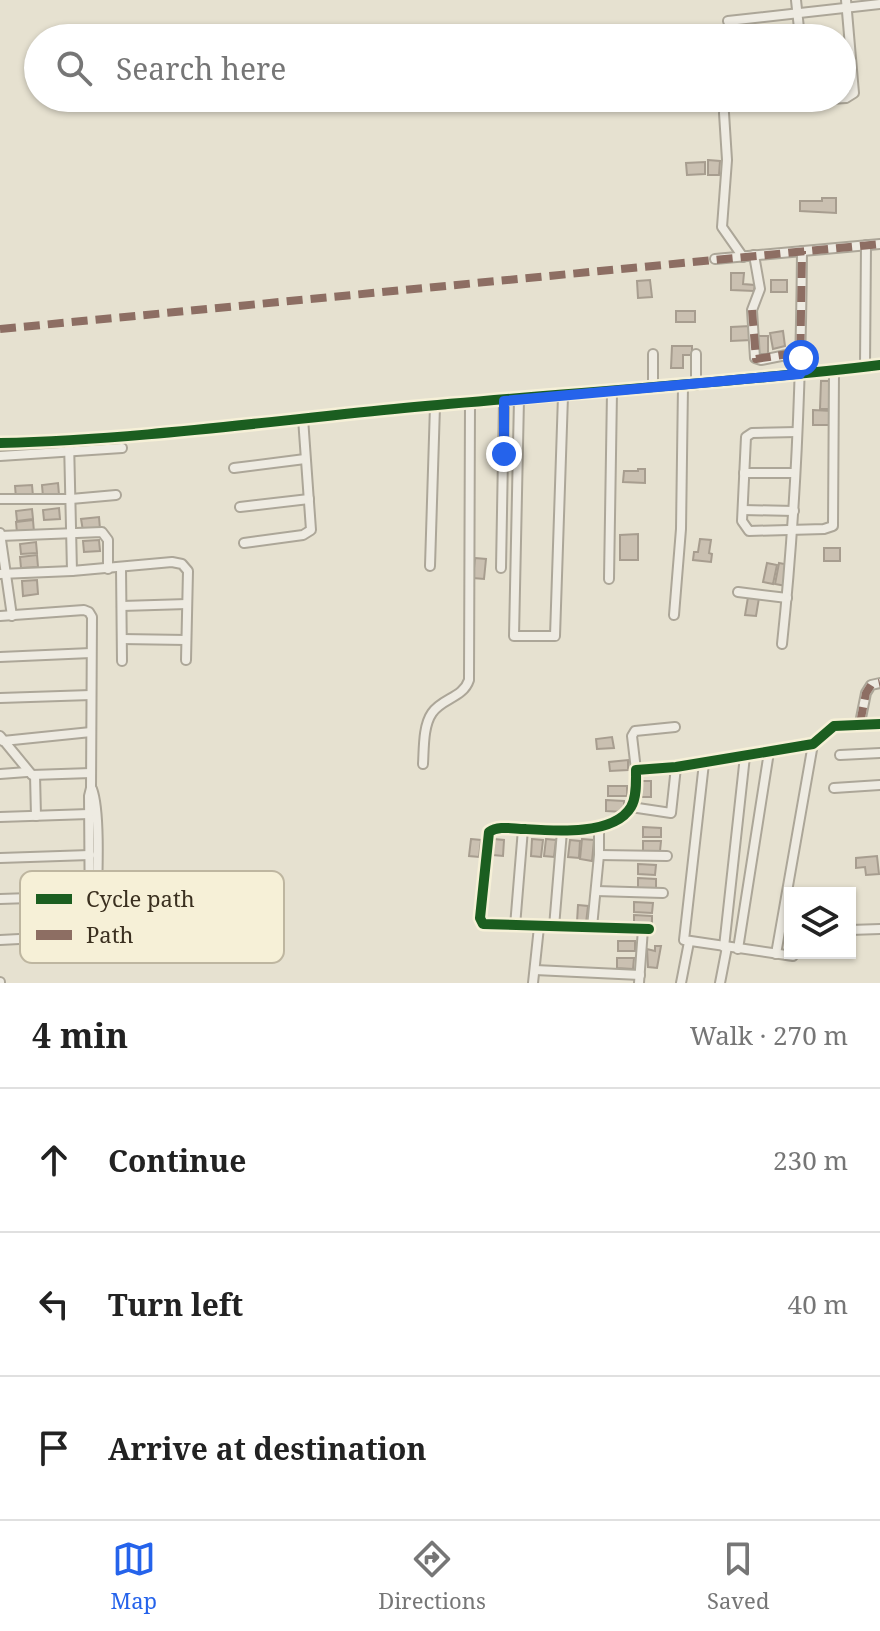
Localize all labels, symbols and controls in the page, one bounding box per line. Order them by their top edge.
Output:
search box [24,24,856,112]
icon: search [52,46,96,90]
text: Search here [116,48,286,89]
route start [783,340,819,376]
route end [486,436,522,472]
legend [20,871,284,963]
text: Cycle path [86,883,195,913]
map controls [784,887,856,959]
button: layers [784,887,856,959]
text: Path [86,919,133,949]
text: 4 min [32,1012,128,1058]
text: Walk · 270 m [690,1017,848,1053]
icon: ahead [32,1138,76,1182]
text: Continue [108,1140,246,1181]
text: 230 m [773,1142,848,1178]
icon: left [32,1282,76,1326]
text: Turn left [108,1284,243,1325]
text: 40 m [788,1286,848,1322]
icon: arrive [32,1426,76,1470]
text: Arrive at destination [108,1428,427,1469]
tab: Map [111,1537,157,1615]
tab: Directions [378,1537,486,1615]
tab: Saved [707,1537,769,1615]

